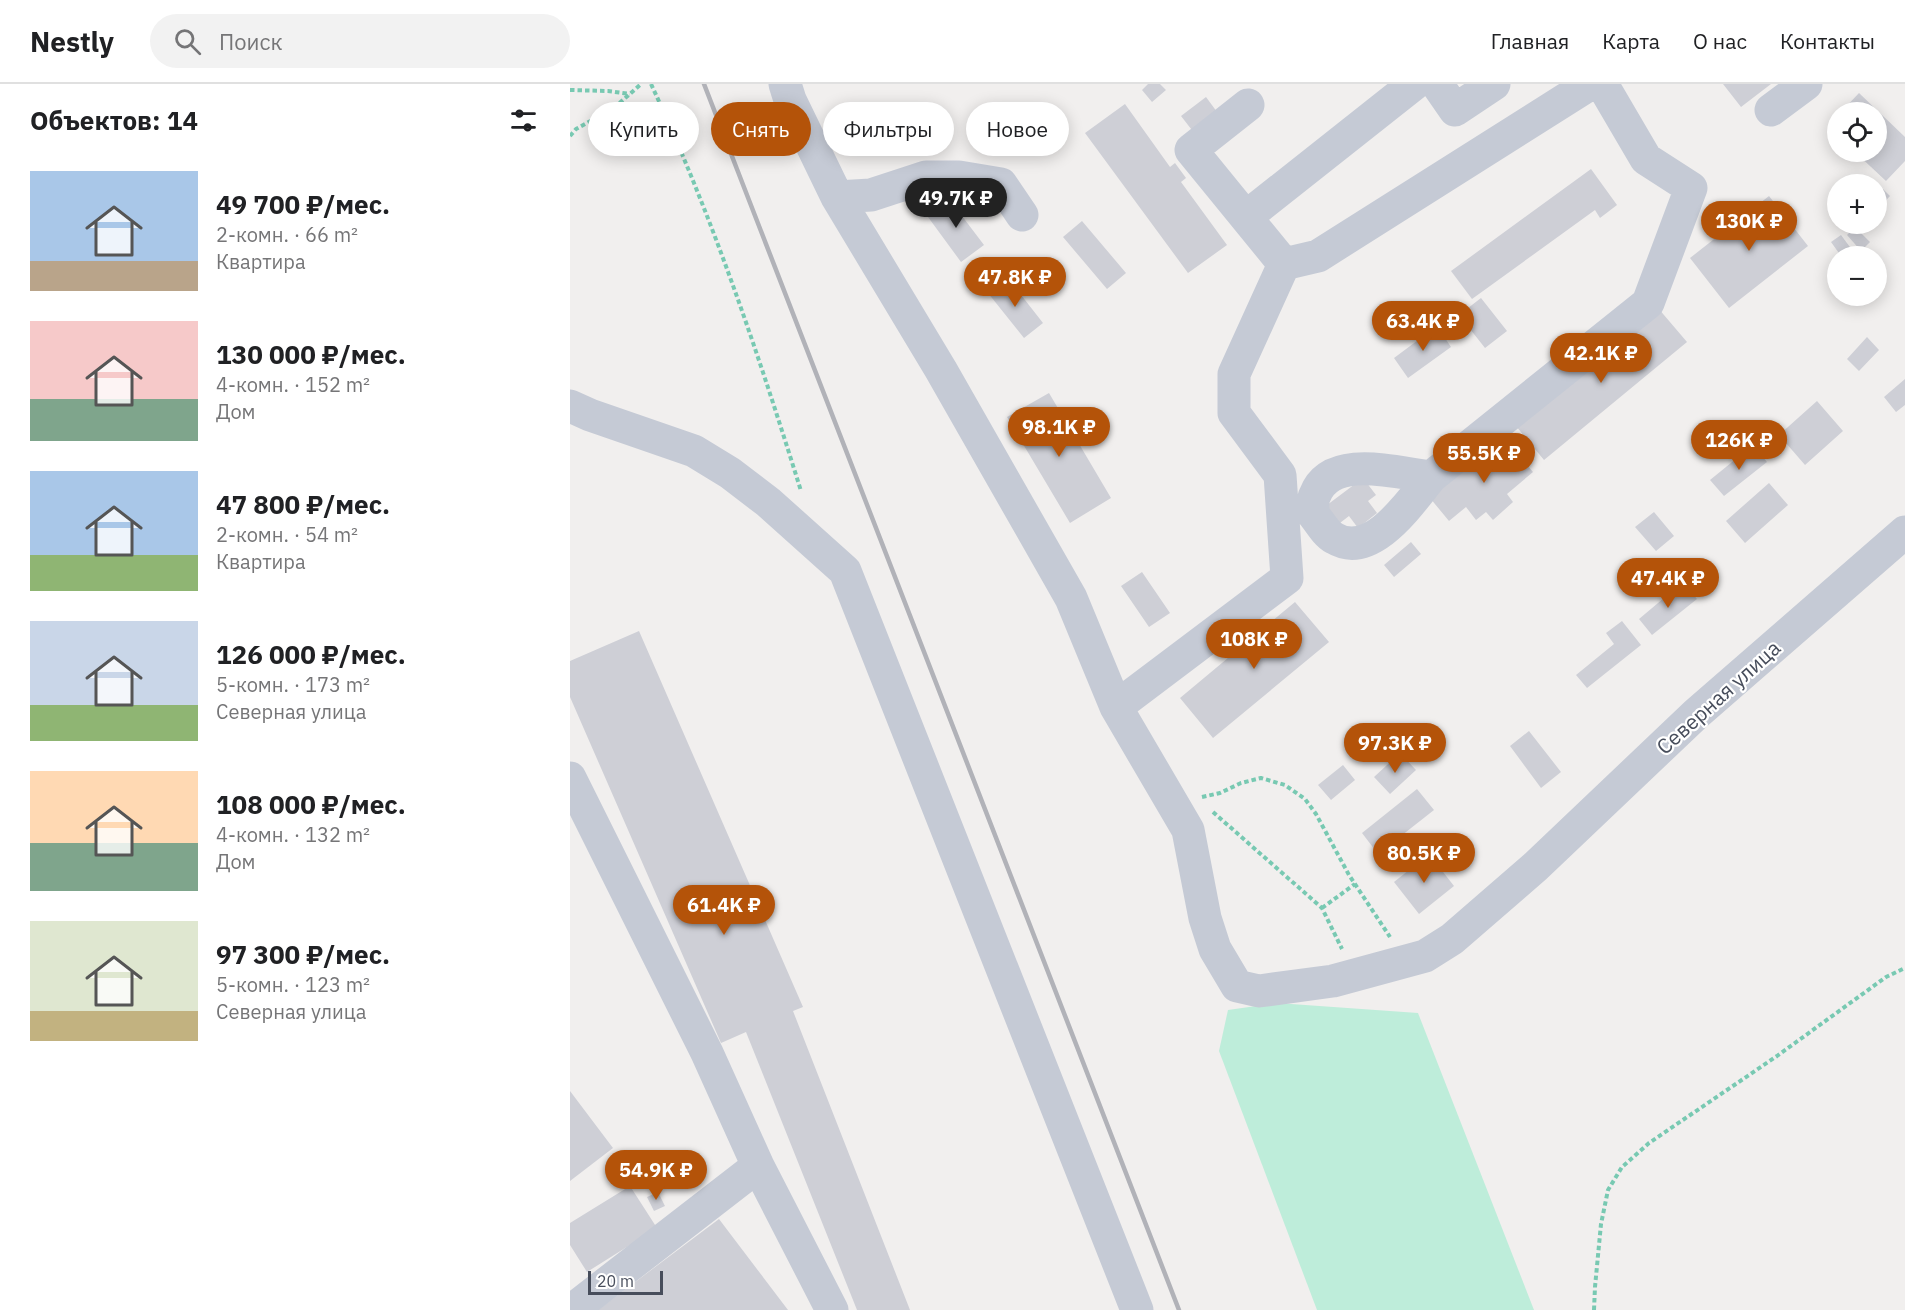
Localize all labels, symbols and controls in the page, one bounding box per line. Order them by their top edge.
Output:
search box [150,14,570,68]
text: Nestly [30,23,114,60]
icon: search [171,25,204,58]
text: Поиск [219,27,283,56]
text: Главная [1491,27,1569,55]
text: Карта [1602,27,1660,55]
text: О нас [1693,27,1747,55]
text: Контакты [1780,27,1875,55]
chip: Купить [588,102,699,156]
chip: Снять [711,102,811,156]
chip: Фильтры [823,102,954,156]
chip: Новое [966,102,1069,156]
map controls [1827,102,1887,306]
button: locate [1827,102,1887,162]
text: Объектов: 14 [30,103,198,137]
icon: filters [507,104,540,137]
button: + [1827,174,1887,234]
pin: 49.7K ₽ [901,178,1011,229]
text: 49.7K ₽ [919,184,993,211]
text: 49 700 ₽/мес. [216,187,390,221]
icon: home [78,195,150,267]
pin: 130K ₽ [1700,201,1798,252]
text: 130K ₽ [1715,207,1783,234]
text: 2-комн. · 66 m² [216,221,358,248]
button: − [1827,246,1887,306]
text: Квартира [216,248,306,275]
pin: 47.8K ₽ [960,257,1070,308]
text: 47.8K ₽ [978,263,1052,290]
pin: 63.4K ₽ [1368,301,1478,352]
text: 63.4K ₽ [1386,307,1460,334]
pin: 42.1K ₽ [1546,333,1656,384]
text: 130 000 ₽/мес. [216,337,406,371]
text: 42.1K ₽ [1564,339,1638,366]
icon: home [78,345,150,417]
text: 4-комн. · 152 m² [216,371,370,398]
text: Дом [216,398,256,425]
pin: 98.1K ₽ [1004,407,1114,458]
text: 98.1K ₽ [1022,413,1096,440]
pin: 126K ₽ [1690,420,1788,471]
text: 126K ₽ [1705,426,1773,453]
pin: 55.5K ₽ [1429,433,1539,484]
text: 55.5K ₽ [1447,439,1521,466]
text: 47 800 ₽/мес. [216,487,390,521]
icon: home [78,495,150,567]
text: 2-комн. · 54 m² [216,521,358,548]
text: Квартира [216,548,306,575]
pin: 47.4K ₽ [1613,558,1723,609]
text: 47.4K ₽ [1631,564,1705,591]
pin: 108K ₽ [1205,619,1303,670]
text: 108K ₽ [1220,625,1288,652]
street label: Северная улица [1650,634,1786,760]
text: 126 000 ₽/мес. [216,637,406,671]
icon: home [78,645,150,717]
text: 5-комн. · 173 m² [216,671,370,698]
text: Северная улица [216,698,366,725]
pin: 97.3K ₽ [1340,723,1450,774]
text: 97.3K ₽ [1358,729,1432,756]
text: 108 000 ₽/мес. [216,787,406,821]
icon: home [78,795,150,867]
text: 4-комн. · 132 m² [216,821,370,848]
pin: 80.5K ₽ [1369,833,1479,884]
text: 80.5K ₽ [1387,839,1461,866]
text: Дом [216,848,256,875]
pin: 61.4K ₽ [669,885,779,936]
text: 61.4K ₽ [687,891,761,918]
text: 97 300 ₽/мес. [216,937,390,971]
icon: home [78,945,150,1017]
text: 5-комн. · 123 m² [216,971,370,998]
text: Северная улица [216,998,366,1025]
pin: 54.9K ₽ [601,1150,711,1201]
text: 54.9K ₽ [619,1156,693,1183]
scale bar [588,1268,663,1296]
text: 20 m [597,1271,634,1291]

